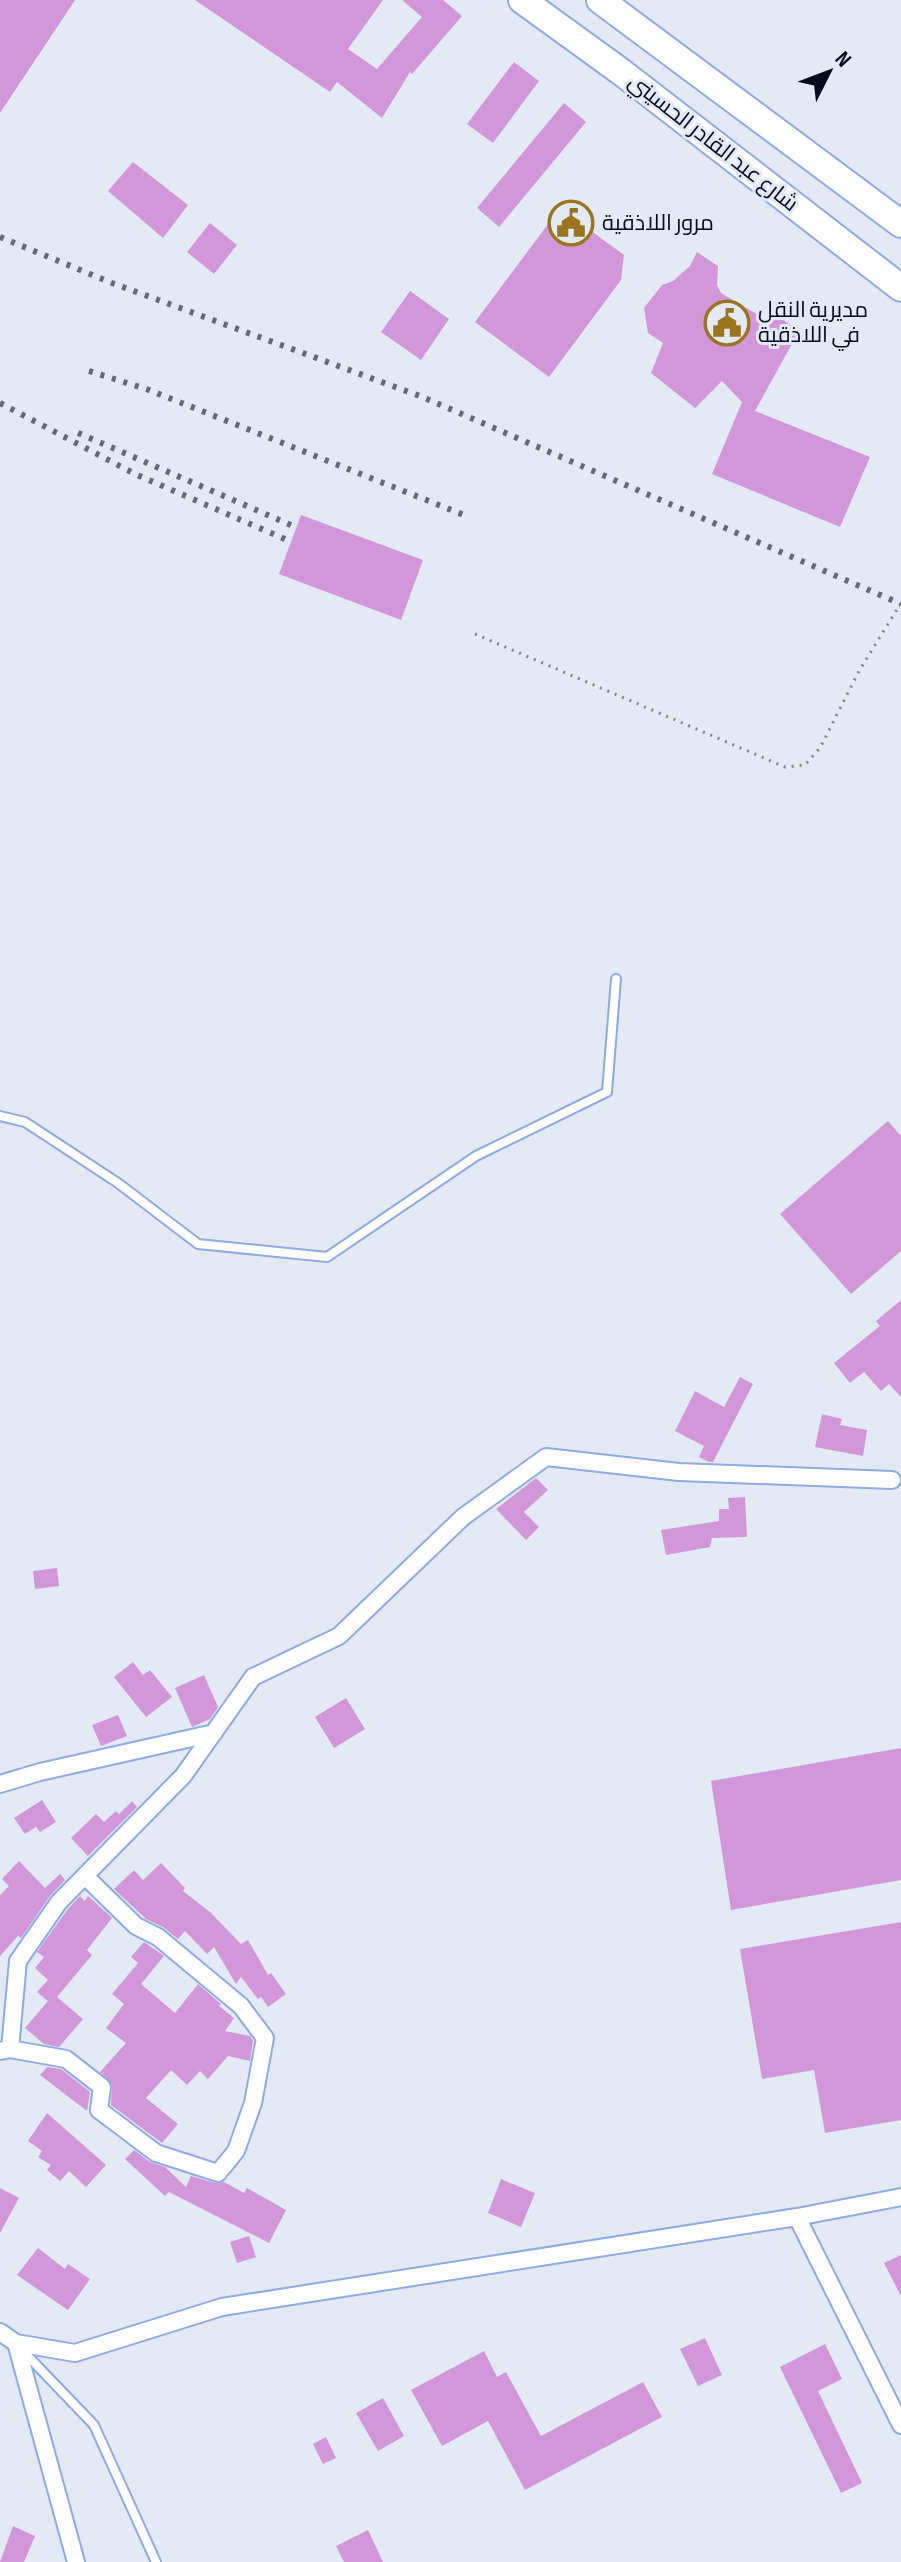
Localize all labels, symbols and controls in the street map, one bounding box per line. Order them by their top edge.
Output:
north arrow [789,32,869,112]
text: N [829,46,857,73]
street label: شارع عبد القادر الحسيني [621,68,803,219]
public building icon: مرور اللاذقية [547,199,595,247]
place label: مرور اللاذقية [602,210,714,237]
place label: مديرية النقل في اللاذقية [758,297,868,351]
public building icon: مديرية النقل في اللاذقية [703,299,751,347]

